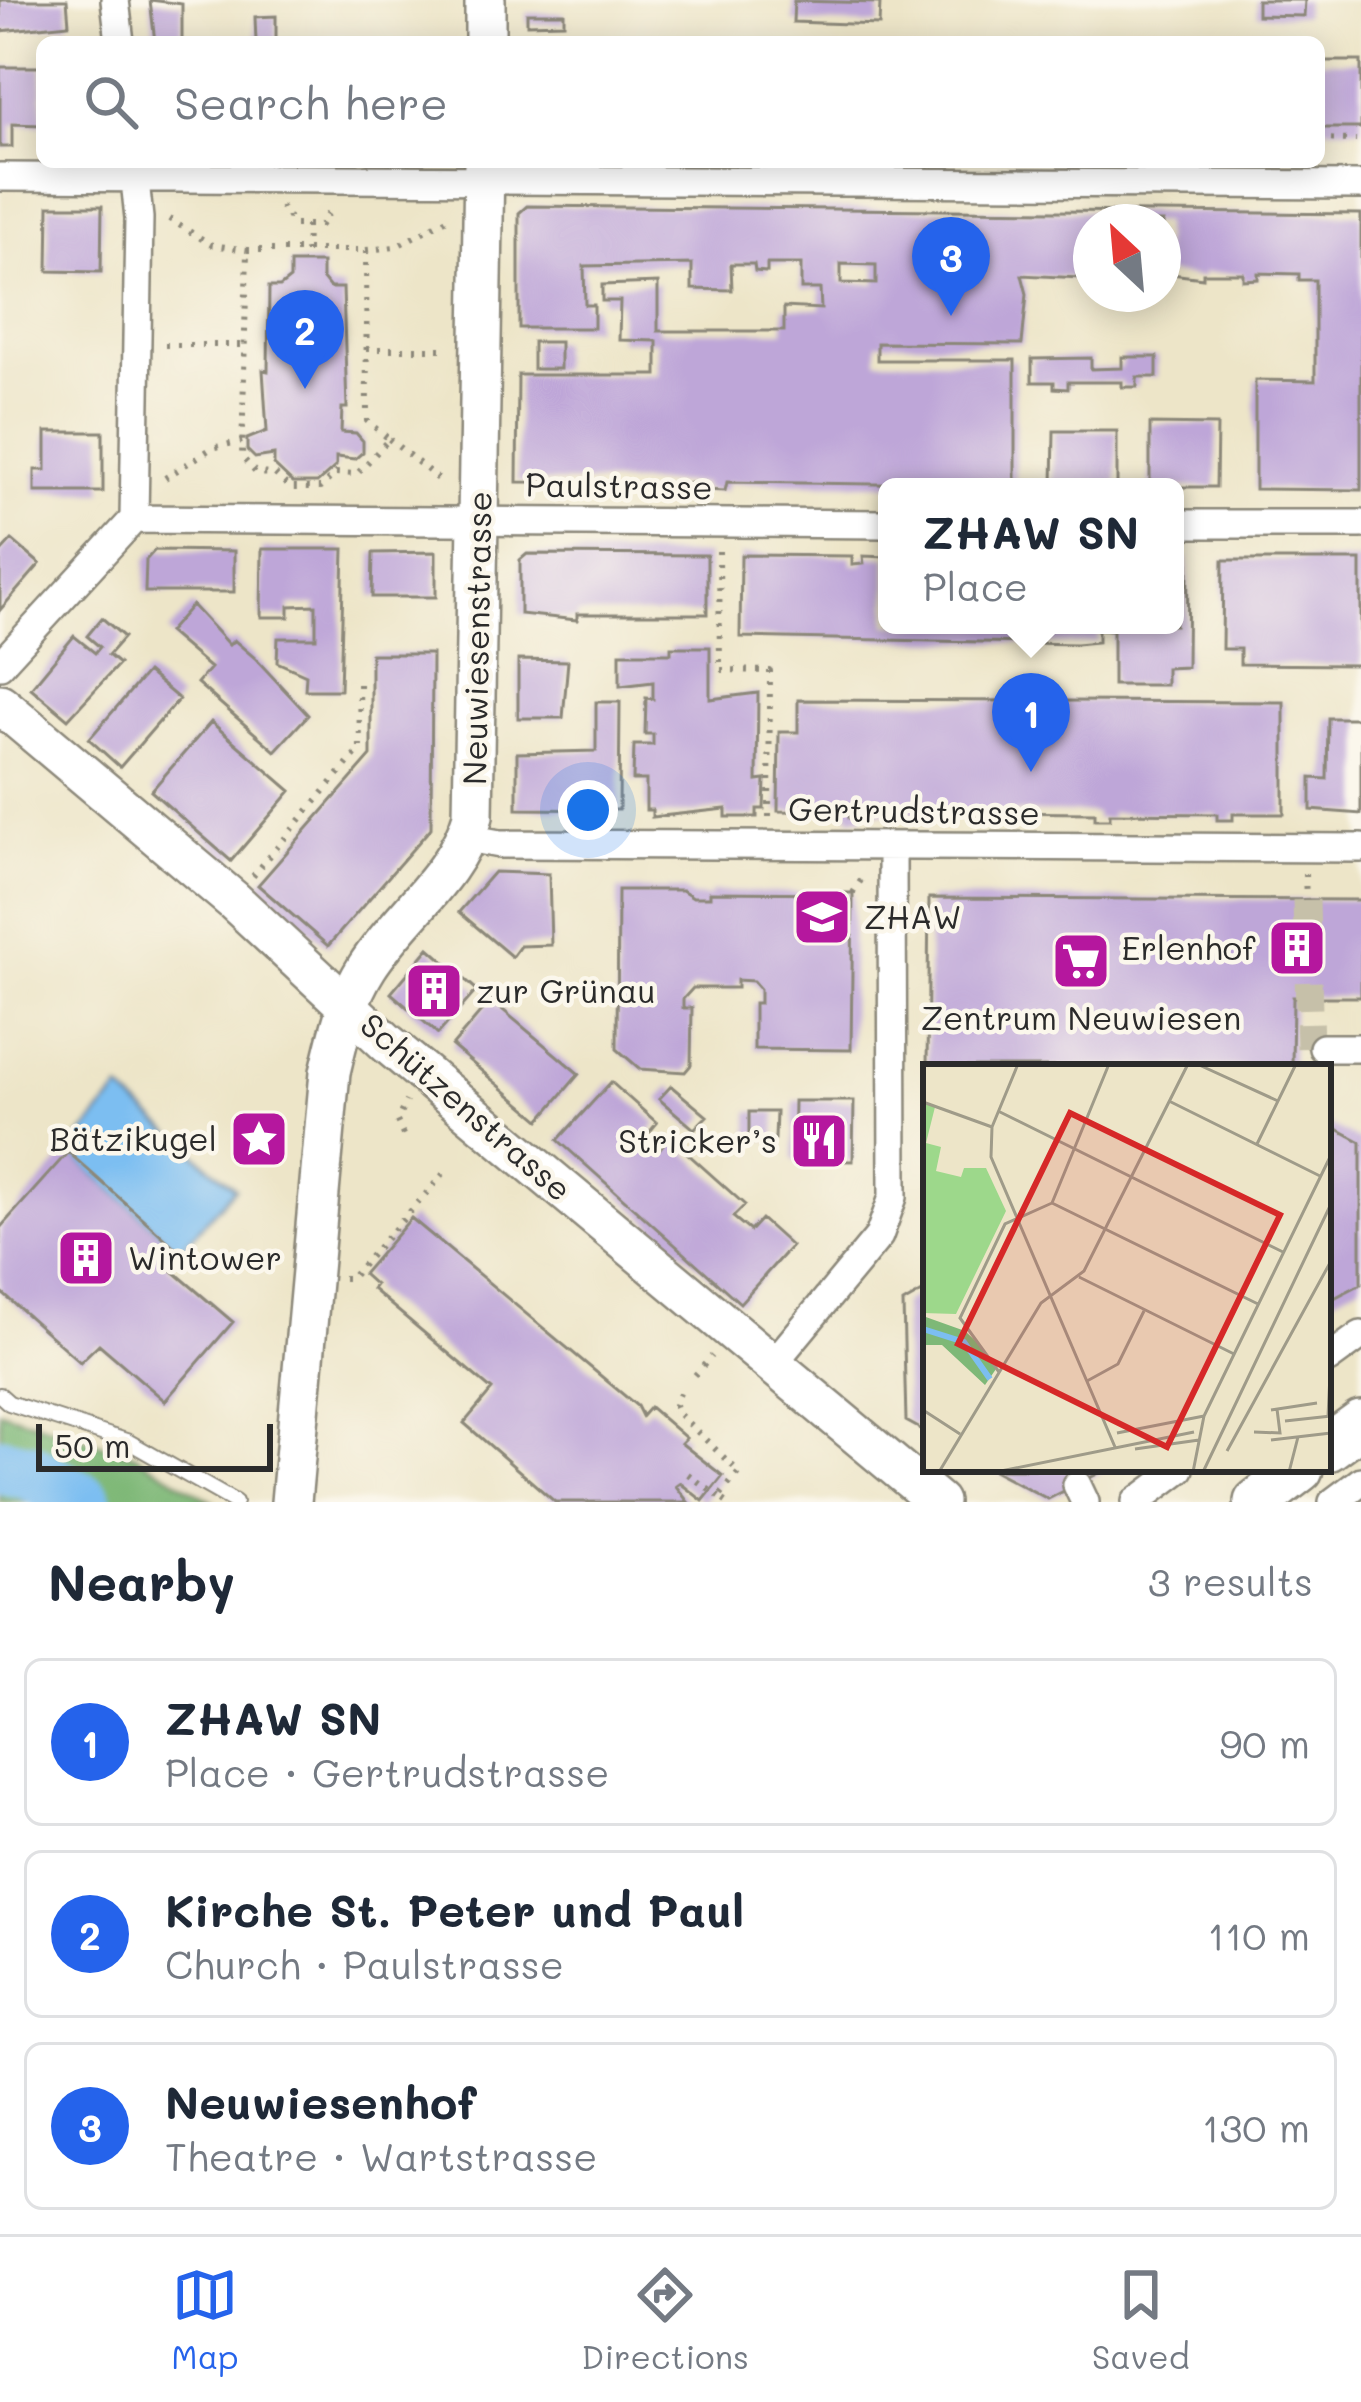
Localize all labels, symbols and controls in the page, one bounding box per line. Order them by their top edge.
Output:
search box [36,36,1325,168]
icon: search [78,69,144,135]
text: Search here [174,73,448,131]
north arrow [1073,204,1181,312]
pin: 3 [912,217,990,316]
pin: 2 [266,290,344,389]
street label: Paulstrasse [525,461,713,508]
popup [878,478,1184,634]
street label: Neuwiesenstrasse [451,491,500,785]
text: ZHAW SN [923,502,1139,560]
text: Place [923,560,1028,611]
pin: 1 [992,673,1070,772]
your location [558,780,618,840]
street label: Gertrudstrasse [788,786,1040,833]
school or university icon: ZHAW [791,886,853,948]
place label: ZHAW [864,894,962,937]
building icon: Erlenhof [1266,917,1328,979]
place label: Erlenhof [1122,925,1256,968]
supermarket icon: Zentrum Neuwiesen [1050,930,1112,992]
building icon: zur Grünau [403,960,465,1022]
place label: zur Grünau [476,968,656,1011]
place label: Zentrum Neuwiesen [921,995,1241,1038]
street label: Schützenstrasse [352,1002,582,1209]
inset map [923,1064,1331,1472]
place icon: Bätzikugel [228,1108,290,1170]
restaurant icon: Stricker’s [788,1110,850,1172]
place label: Bätzikugel [50,1116,217,1159]
place label: Stricker’s [618,1118,777,1161]
building icon: Wintower [55,1227,117,1289]
place label: Wintower [128,1235,282,1278]
scale bar [36,1418,273,1471]
text: 50 m [54,1423,130,1466]
text: Nearby [48,1547,235,1614]
text: 3 results [1148,1555,1313,1606]
text: ZHAW SN [165,1688,381,1746]
text: 1 [81,1717,99,1768]
text: 90 m [1219,1717,1310,1768]
text: Place · Gertrudstrasse [165,1746,609,1797]
text: Kirche St. Peter und Paul [165,1880,744,1938]
text: 2 [79,1909,101,1960]
text: 110 m [1208,1909,1310,1960]
text: Church · Paulstrasse [165,1938,564,1989]
text: Neuwiesenhof [165,2072,477,2130]
text: 3 [78,2101,102,2152]
text: 130 m [1202,2101,1310,2152]
text: Theatre · Wartstrasse [165,2130,597,2181]
tab: Map [171,2262,239,2377]
tab: Directions [581,2262,749,2377]
tab: Saved [1092,2262,1190,2377]

